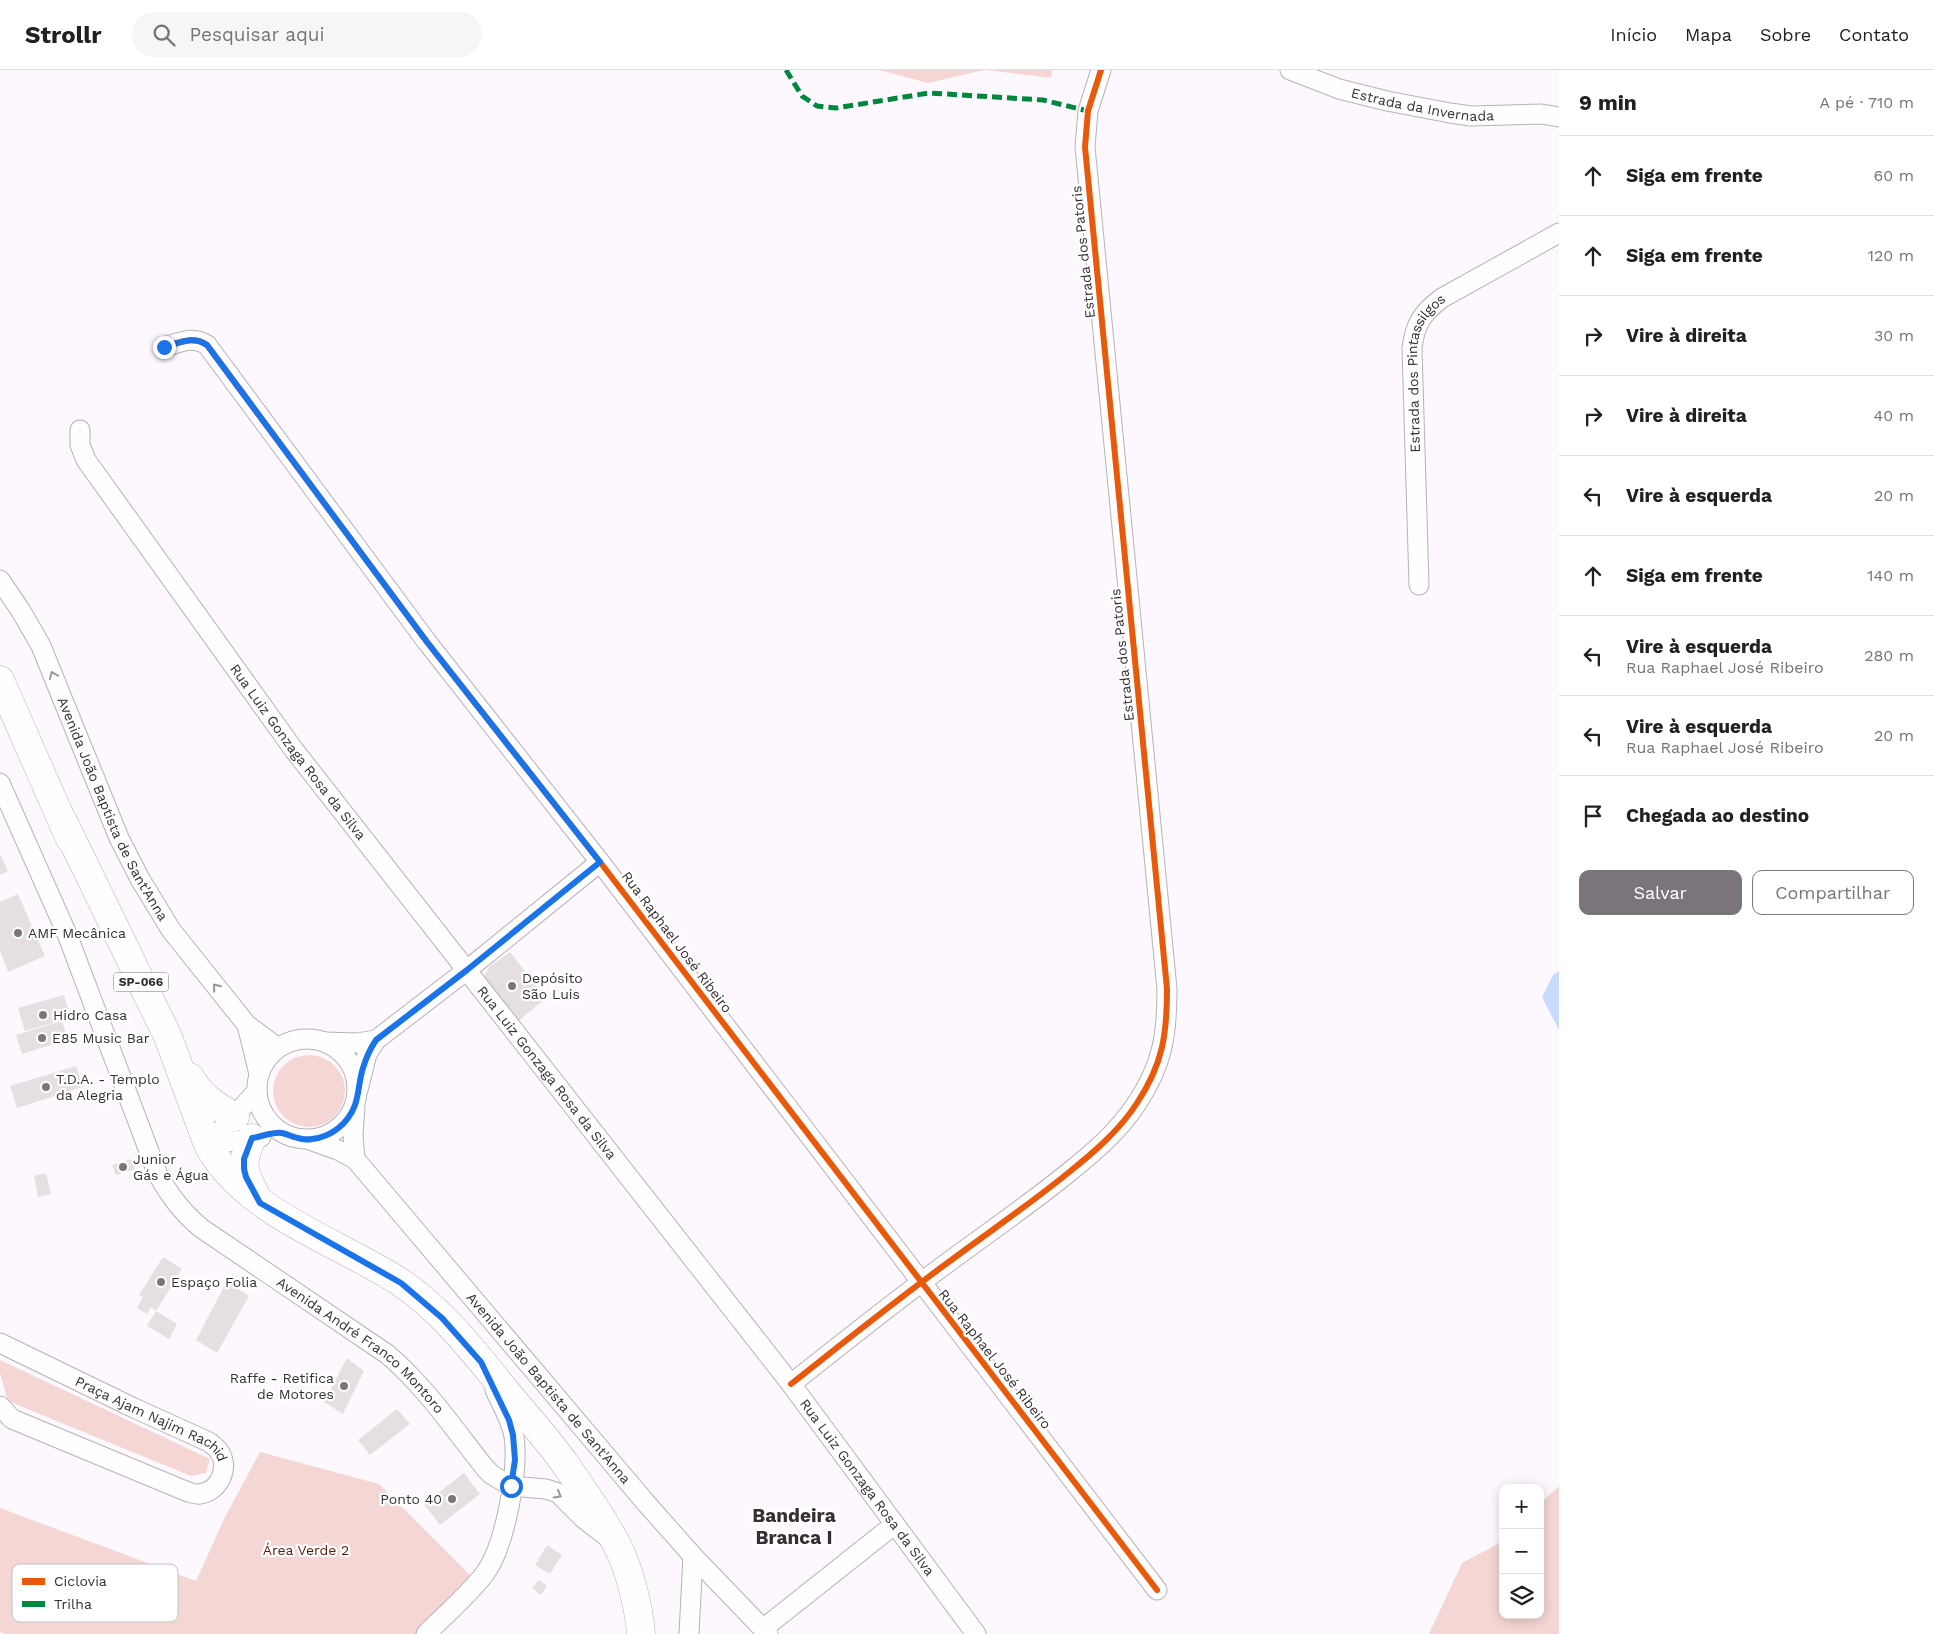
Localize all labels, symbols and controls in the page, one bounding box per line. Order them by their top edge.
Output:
search box [132,12,482,57]
text: Strollr [25,21,102,49]
icon: search [150,21,178,49]
text: Pesquisar aqui [190,23,325,46]
text: Início [1610,24,1657,45]
text: Mapa [1685,24,1732,45]
text: Sobre [1760,24,1811,45]
text: Contato [1839,24,1909,45]
street label: Estrada da Invernada [1350,84,1494,124]
text: 9 min [1579,90,1637,115]
text: A pé · 710 m [1820,93,1914,112]
icon: ahead [1579,162,1607,190]
text: Siga em frente [1626,164,1763,187]
text: 60 m [1874,166,1914,185]
street label: Estrada dos Patoris [1068,185,1098,319]
icon: ahead [1579,242,1607,270]
text: Siga em frente [1626,244,1763,267]
text: 120 m [1868,246,1914,265]
street label: Estrada dos Pintassilgos [1404,291,1448,453]
icon: right [1579,322,1607,350]
text: Vire à direita [1626,324,1747,347]
text: 30 m [1874,326,1914,345]
route end [153,336,176,359]
icon: right [1579,402,1607,430]
text: Vire à direita [1626,404,1747,427]
text: 40 m [1874,406,1914,425]
icon: left [1579,482,1607,510]
text: Vire à esquerda [1626,484,1772,507]
text: 20 m [1874,486,1914,505]
icon: ahead [1579,562,1607,590]
text: Siga em frente [1626,564,1763,587]
text: 140 m [1867,566,1914,585]
street label: Estrada dos Patoris [1107,588,1137,722]
text: Vire à esquerda [1626,635,1772,658]
icon: left [1579,642,1607,670]
text: 280 m [1864,646,1914,665]
text: Rua Raphael José Ribeiro [1626,658,1824,677]
street label: Rua Luiz Gonzaga Rosa da Silva [227,661,369,843]
one-way arrow [48,671,59,680]
street label: Avenida João Baptista de Sant'Anna [55,695,172,924]
text: Vire à esquerda [1626,715,1772,738]
icon: left [1579,722,1607,750]
text: 20 m [1874,726,1914,745]
text: Rua Raphael José Ribeiro [1626,738,1824,757]
icon: arrive [1579,802,1607,830]
text: Chegada ao destino [1626,804,1809,827]
street label: Rua Raphael José Ribeiro [619,868,735,1016]
button: Salvar [1579,870,1742,915]
button: Compartilhar [1752,870,1914,915]
place label: AMF Mecânica [28,925,126,941]
marker: AMF Mecânica [12,927,24,939]
place label: Depósito São Luis [522,970,583,1002]
road number: SP-066 [114,972,168,992]
marker: Depósito São Luis [506,980,518,992]
street label: Rua Luiz Gonzaga Rosa da Silva [474,983,620,1162]
one-way arrow [213,984,222,993]
place label: Hidro Casa [53,1007,127,1023]
marker: Hidro Casa [37,1009,49,1021]
place label: E85 Music Bar [52,1030,150,1046]
marker: E85 Music Bar [36,1032,48,1044]
place label: T.D.A. - Templo da Alegria [56,1071,160,1103]
marker: T.D.A. - Templo da Alegria [40,1081,52,1093]
place label: Junior Gás e Água [133,1151,209,1183]
marker: Junior Gás e Água [117,1161,129,1173]
place label: Espaço Folia [171,1274,257,1290]
street label: Avenida André Franco Montoro [274,1274,447,1417]
marker: Espaço Folia [155,1276,167,1288]
street label: Rua Raphael José Ribeiro [935,1286,1055,1432]
street label: Avenida João Baptista de Sant'Anna [464,1289,634,1487]
place label: Raffe - Retifica de Motores [230,1370,334,1402]
street label: Praça Ajam Najim Rachid [73,1373,231,1464]
marker: Raffe - Retifica de Motores [338,1380,350,1392]
street label: Rua Luiz Gonzaga Rosa da Silva [797,1396,938,1579]
route start [500,1475,523,1498]
map controls [1499,1484,1544,1619]
button: + [1499,1484,1544,1529]
one-way arrow [553,1489,562,1499]
place label: Ponto 40 [380,1491,442,1507]
marker: Ponto 40 [446,1493,458,1505]
district label: Bandeira Branca I [752,1504,836,1549]
button: − [1499,1529,1544,1574]
park label: Área Verde 2 [263,1542,349,1558]
legend [12,1564,178,1622]
text: Ciclovia [54,1573,107,1589]
button: layers [1499,1574,1544,1619]
text: Trilha [54,1596,92,1612]

